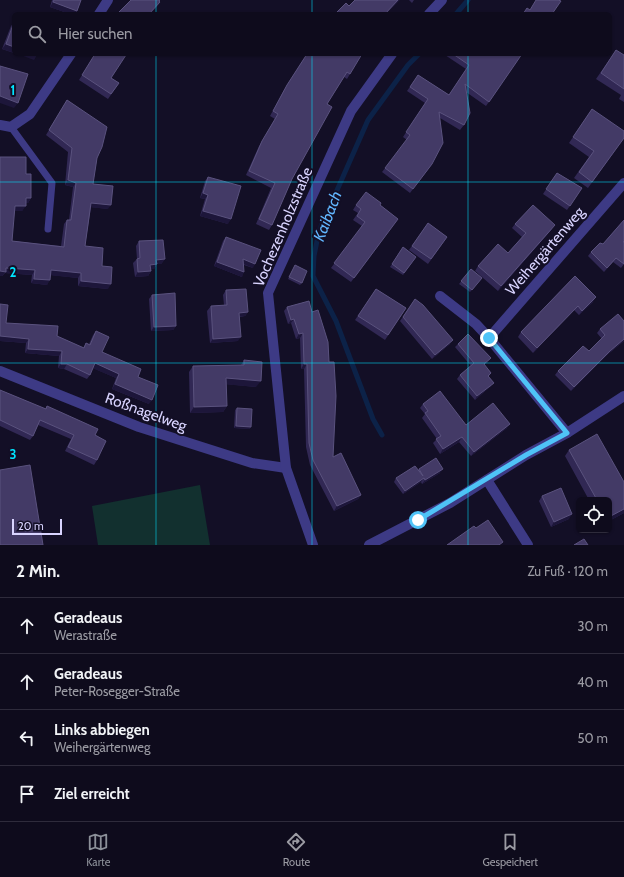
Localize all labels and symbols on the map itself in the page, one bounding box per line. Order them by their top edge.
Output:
text: 1 [11,82,15,98]
street label: Vochezenholzstraße [250,164,316,290]
water label: Kaibach [309,188,346,244]
street label: Weihergärtenweg [502,203,589,299]
text: 2 [10,264,17,280]
route end [480,329,498,347]
street label: Roßnagelweg [103,389,190,435]
text: 3 [9,446,17,462]
route start [409,511,427,529]
scale bar [12,517,62,536]

